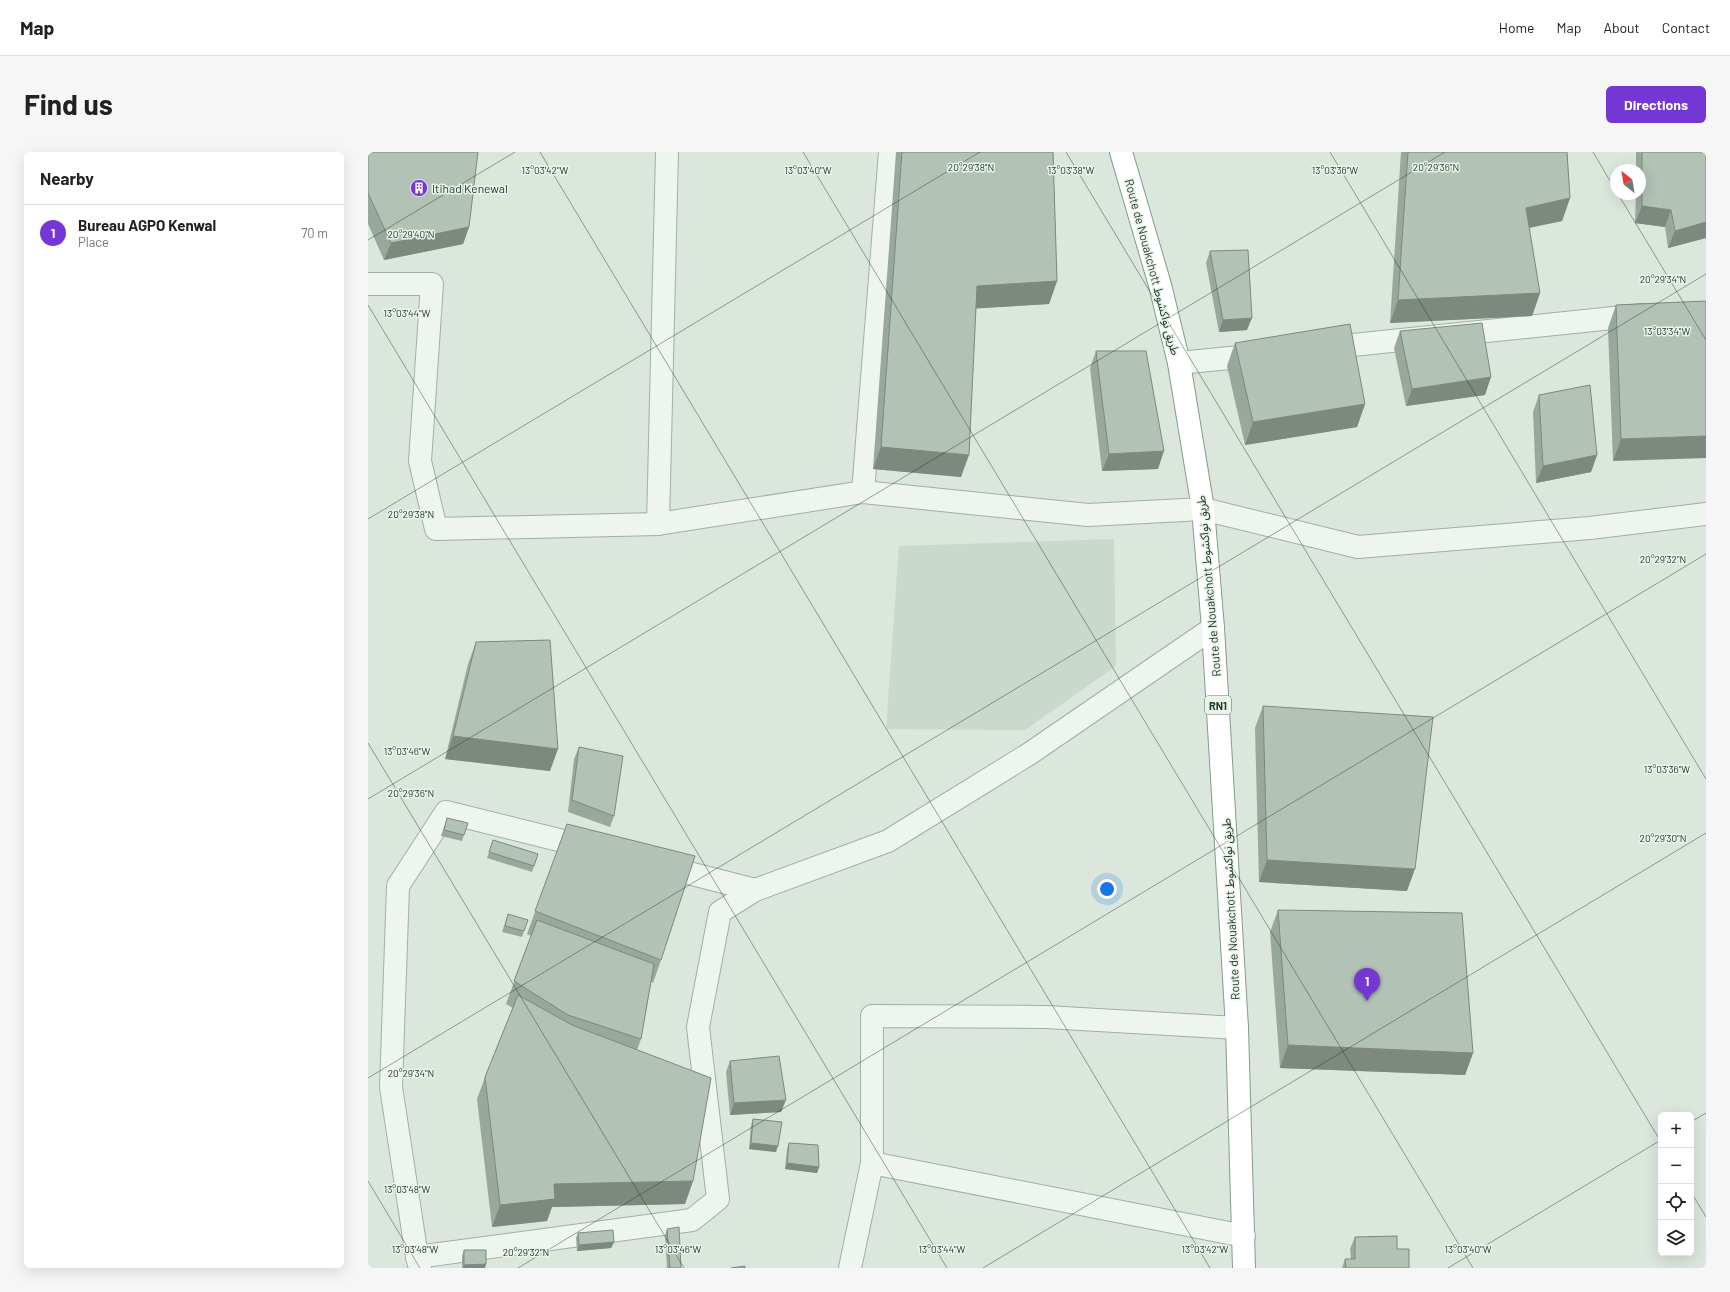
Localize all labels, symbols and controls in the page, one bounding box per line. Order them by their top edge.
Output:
text: Map [20,16,54,39]
text: Home [1499,19,1535,36]
text: Map [1557,19,1581,36]
text: About [1603,19,1640,36]
text: Contact [1662,19,1710,36]
button: Directions [1606,86,1706,123]
text: Find us [24,87,113,121]
text: 20°29'38"N [948,161,994,173]
text: 20°29'36"N [1413,161,1459,173]
text: 13°03'42"W [522,164,569,176]
text: 13°03'40"W [784,164,832,176]
text: 13°03'38"W [1048,164,1094,176]
text: 13°03'36"W [1312,164,1358,176]
north arrow [1610,164,1646,200]
text: Nearby [40,168,94,188]
street label: Route de Nouakchott طريق نواكشوط [1121,177,1183,357]
building icon: Itihad Kenewal [409,178,429,198]
place label: Itihad Kenewal [432,181,508,195]
text: Bureau AGPO Kenwal [78,216,216,234]
text: 1 [51,225,55,241]
text: 70 m [301,225,328,241]
text: 20°29'40"N [387,228,435,240]
text: Place [78,234,109,250]
text: 20°29'34"N [1640,273,1686,285]
text: 13°03'44"W [384,307,431,319]
text: 13°03'34"W [1644,325,1690,337]
street label: Route de Nouakchott طريق نواكشوط [1193,495,1225,677]
text: 20°29'38"N [388,508,434,520]
text: 20°29'32"N [1640,553,1686,565]
road number: RN1 [1205,696,1231,714]
text: 13°03'46"W [384,745,430,757]
text: 13°03'36"W [1644,763,1690,775]
text: 20°29'36"N [388,787,434,799]
street label: Route de Nouakchott طريق نواكشوط [1218,818,1244,1000]
text: 20°29'30"N [1640,832,1686,844]
your location [1097,879,1117,899]
pin: 1 [1354,968,1380,1001]
text: 20°29'34"N [388,1067,434,1079]
map controls [1658,1112,1694,1256]
button: + [1658,1112,1694,1148]
button: − [1658,1148,1694,1184]
text: 13°03'48"W [384,1183,431,1195]
button: locate [1658,1184,1694,1220]
button: layers [1658,1220,1694,1256]
text: 13°03'48"W [392,1243,439,1255]
text: 13°03'46"W [655,1243,701,1255]
text: 13°03'44"W [919,1243,966,1255]
text: 13°03'42"W [1182,1243,1229,1255]
text: 13°03'40"W [1444,1243,1492,1255]
text: 20°29'32"N [503,1246,549,1258]

